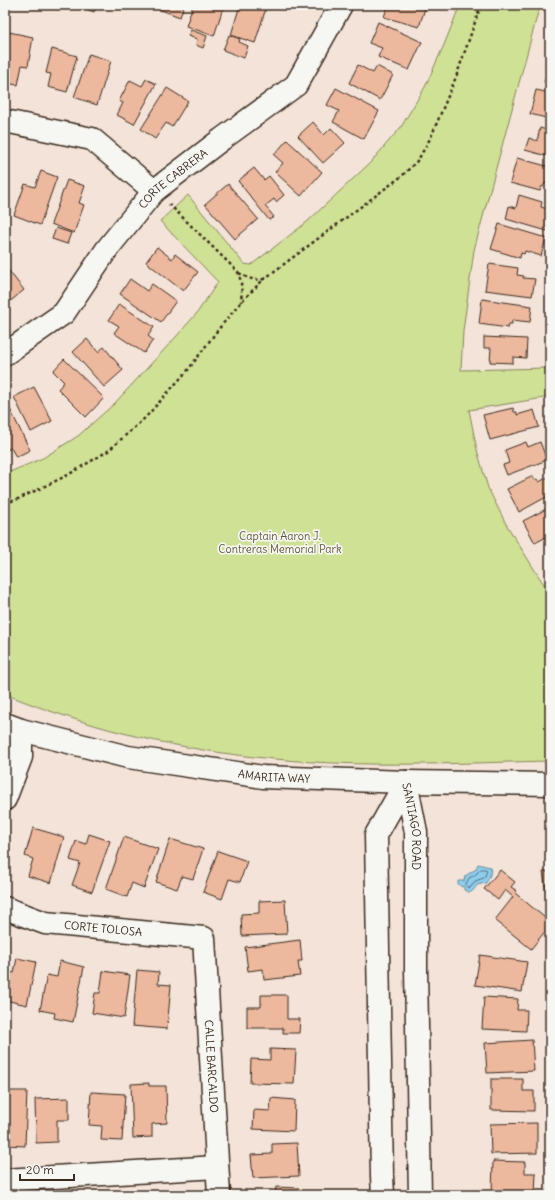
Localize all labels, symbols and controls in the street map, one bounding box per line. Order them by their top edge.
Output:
street label: CORTE CABRERA [136,146,210,212]
park label: Captain Aaron J. Contreras Memorial Park [218,529,342,556]
street label: AMARITA WAY [237,766,310,786]
street label: SANTIAGO ROAD [399,782,423,870]
street label: CORTE TOLOSA [63,918,143,939]
street label: CALLE BARCALDO [202,1019,221,1113]
scale bar [20,1156,74,1182]
text: 20 m [26,1162,54,1177]

